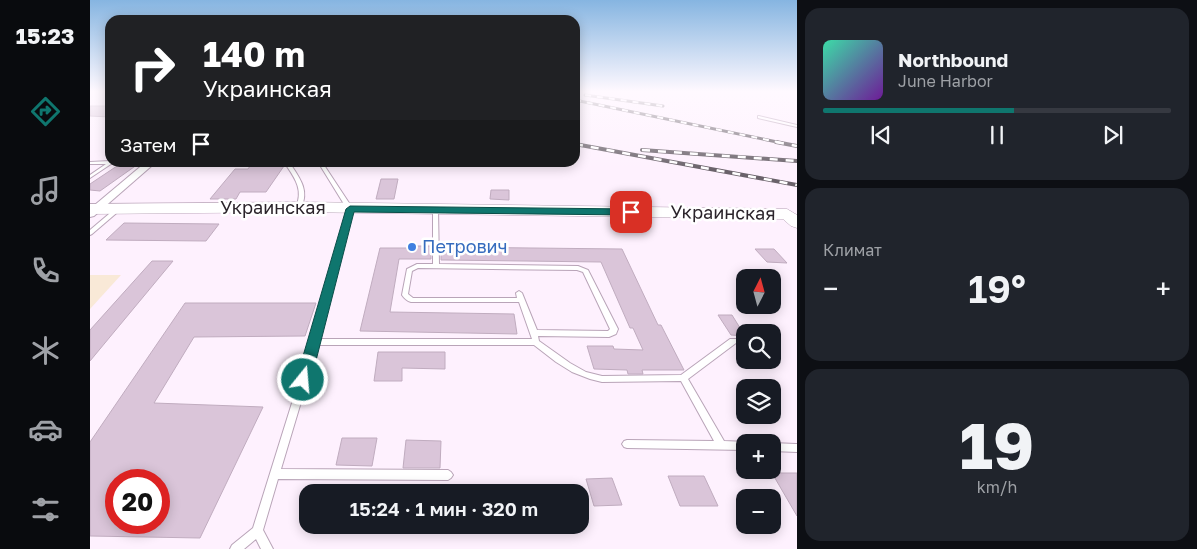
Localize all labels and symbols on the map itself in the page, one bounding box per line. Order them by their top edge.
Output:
pin [610,191,652,233]
street label: Украинская [220,196,326,218]
street label: Украинская [670,200,776,224]
place label: Петрович [422,235,508,257]
marker: Петрович [406,241,418,253]
north arrow [736,269,781,314]
position arrow [276,353,328,405]
speed limit sign: 20 [105,469,170,534]

